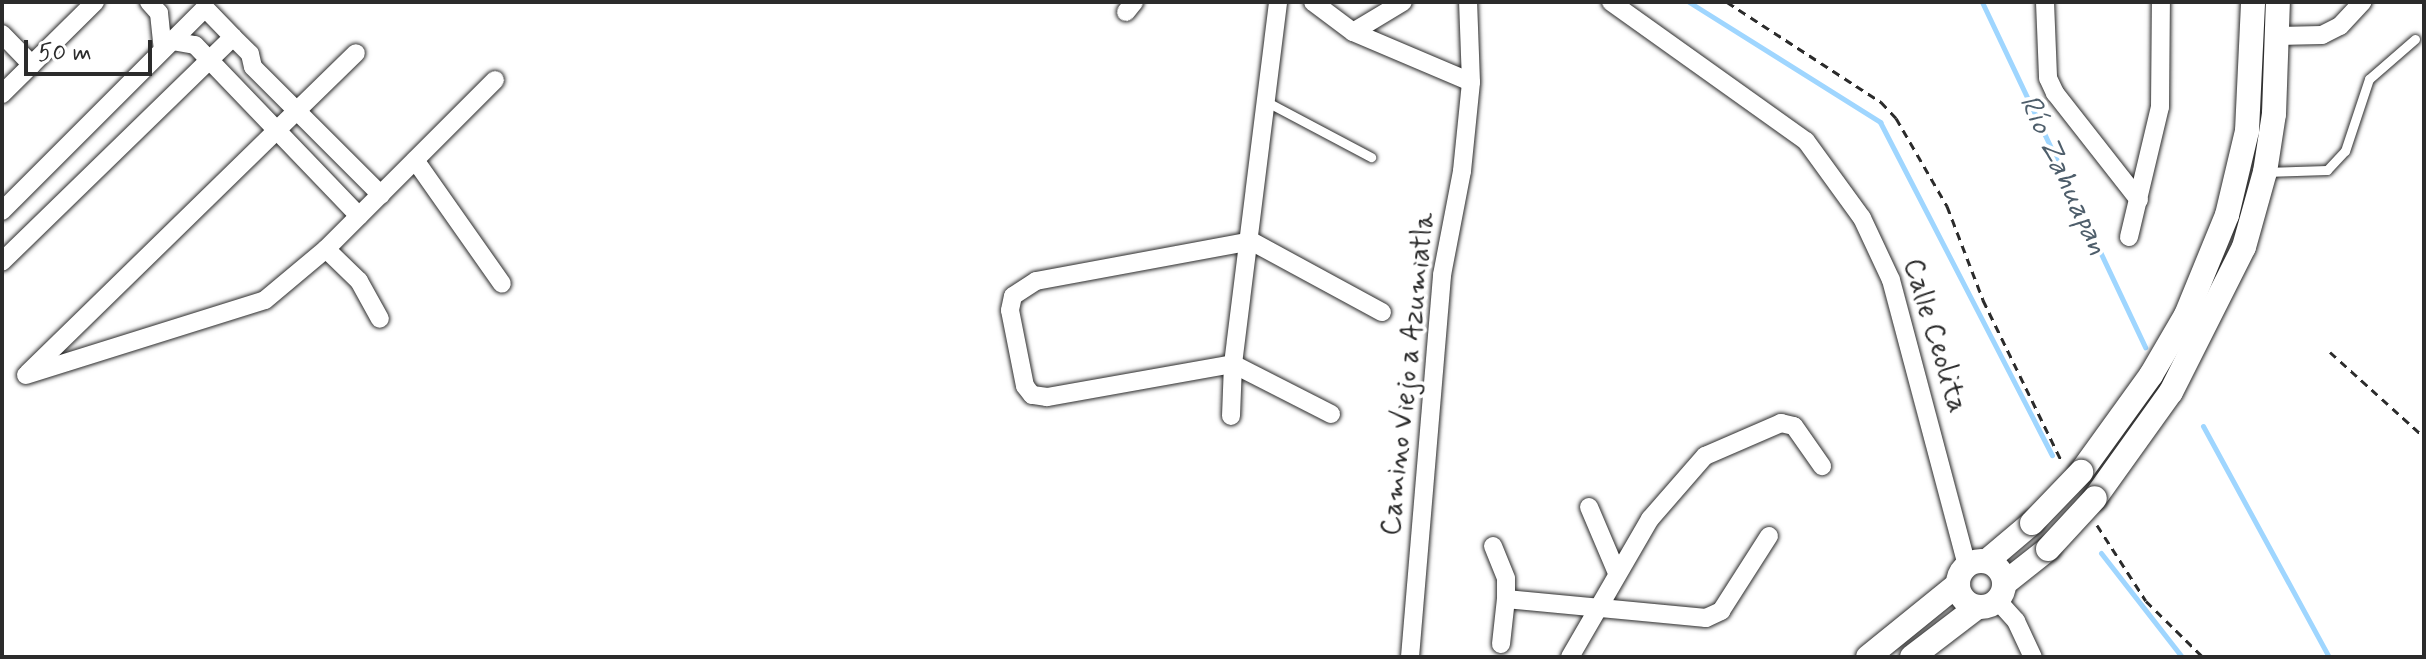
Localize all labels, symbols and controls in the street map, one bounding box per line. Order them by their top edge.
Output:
scale bar [28,24,156,74]
text: 50 m [38,38,92,69]
water label: Río Zahuapan [2011,90,2115,260]
street label: Camino Viejo a Azumiatla [1376,214,1442,534]
street label: Calle Ceolita [1895,255,1973,417]

